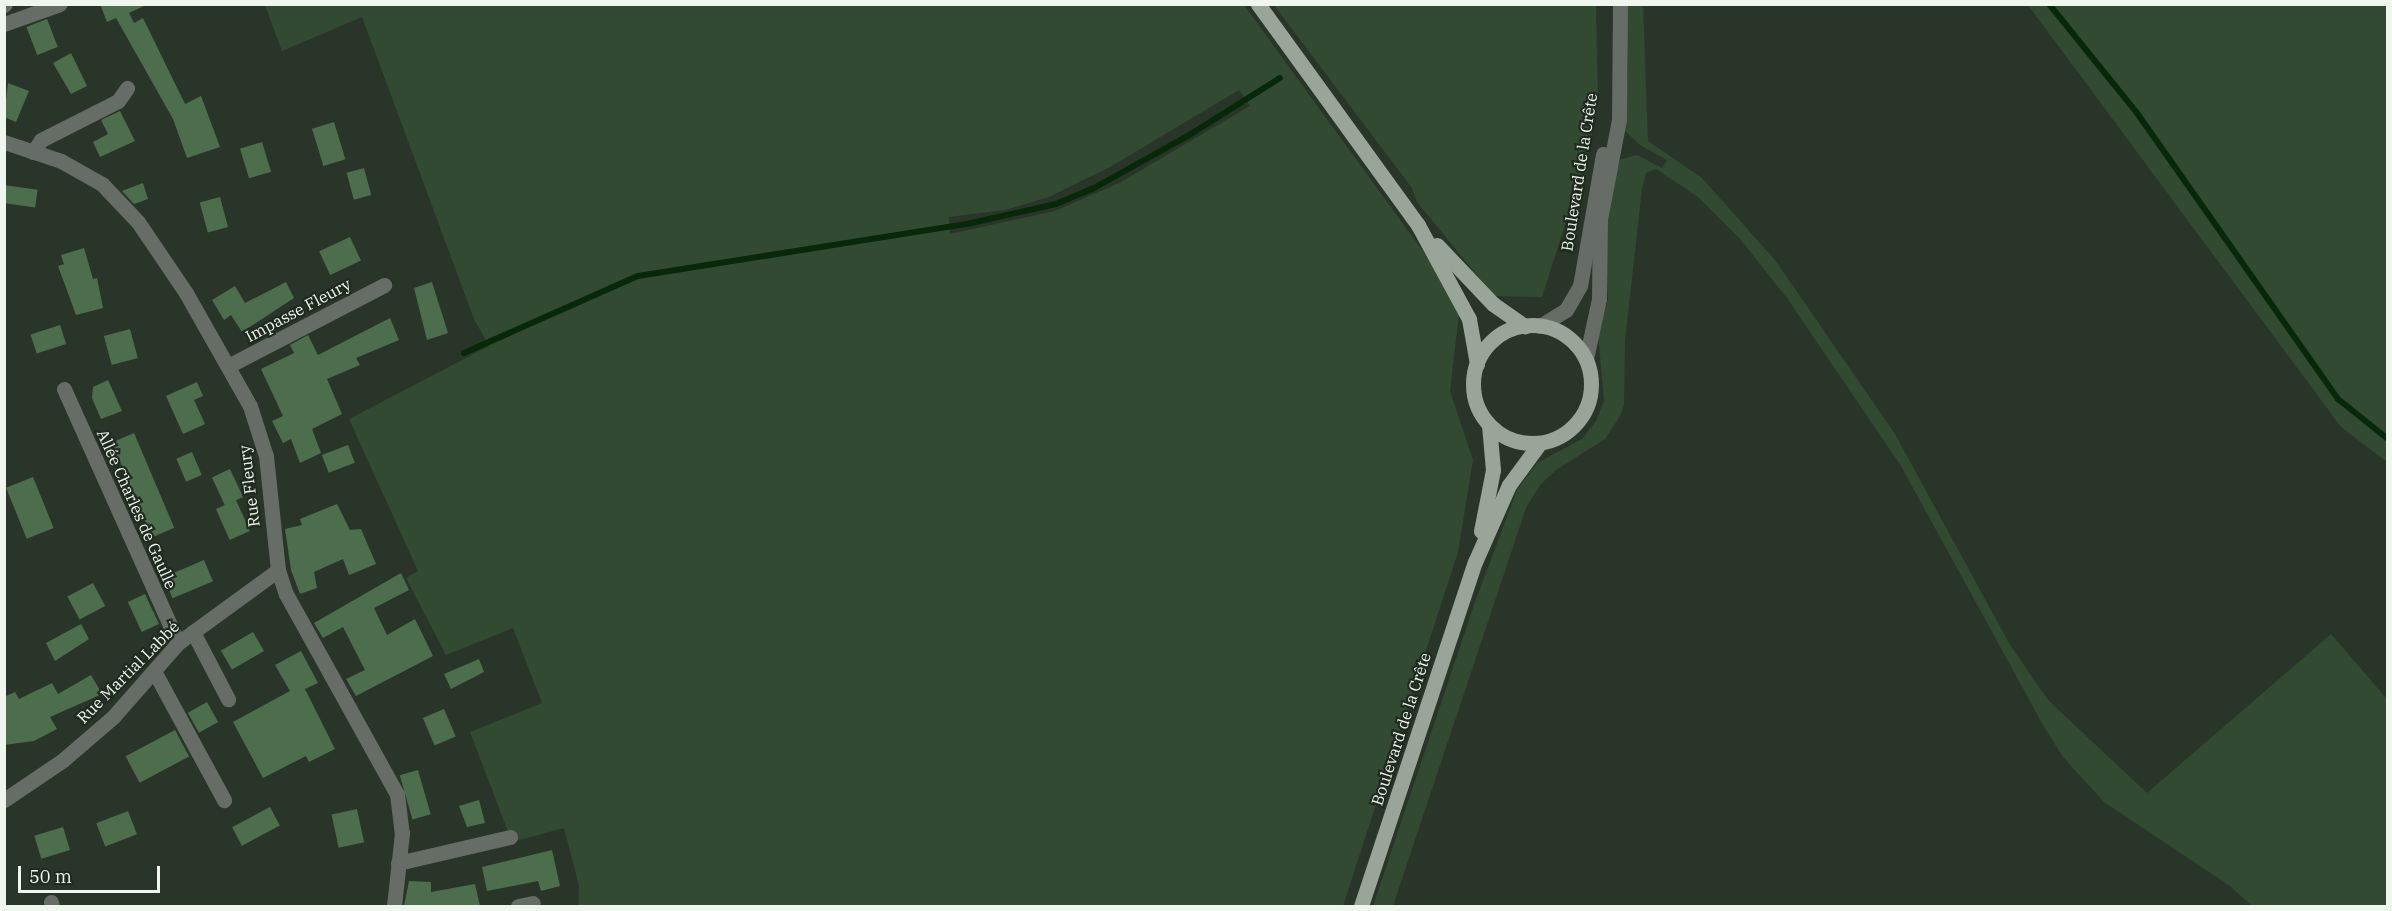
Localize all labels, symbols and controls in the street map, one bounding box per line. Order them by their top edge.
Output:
street label: Boulevard de la Crête [1557,92,1601,252]
street label: Impasse Fleury [242,274,354,346]
street label: Allée Charles de Gaulle [93,426,181,592]
street label: Rue Fleury [234,444,264,528]
street label: Rue Martial Labbé [73,617,183,727]
street label: Boulevard de la Crête [1367,650,1435,808]
scale bar [21,854,164,892]
text: 50 m [29,865,72,888]

